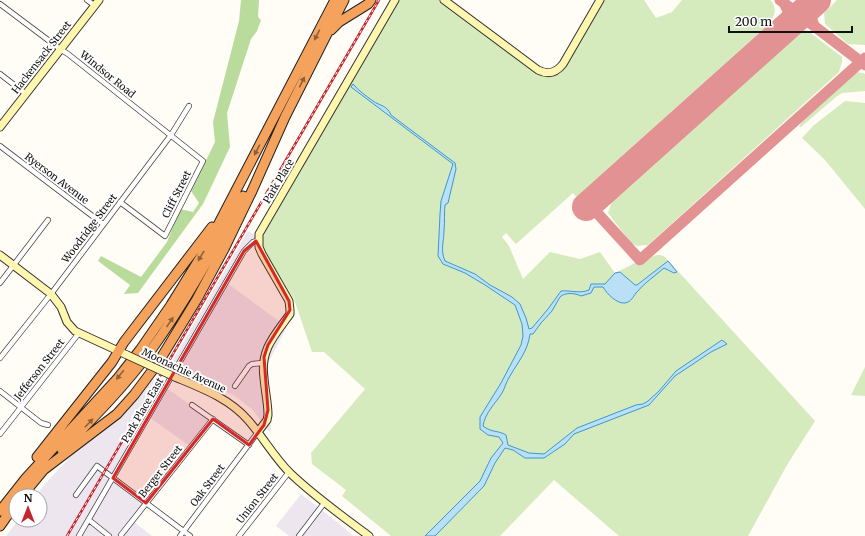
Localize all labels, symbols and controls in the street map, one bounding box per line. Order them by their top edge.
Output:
scale bar [729,8,852,34]
text: 200 m [735,14,772,29]
street label: Hackensack Street [9,18,74,96]
one-way arrow [314,29,320,40]
street label: Windsor Road [77,47,138,101]
one-way arrow [299,77,305,88]
one-way arrow [254,144,260,156]
street label: Ryerson Avenue [22,150,91,207]
street label: Park Place [260,157,297,206]
street label: Cliff Street [159,168,194,220]
street label: Woodridge Street [58,191,120,266]
one-way arrow [198,250,205,262]
one-way arrow [166,317,174,327]
street label: Jefferson Street [11,336,67,403]
street label: Moonachie Avenue [140,345,228,396]
one-way arrow [116,369,125,380]
street label: Park Place East [119,375,166,445]
one-way arrow [84,418,93,428]
street label: Berger Street [136,442,185,500]
street label: Oak Street [187,461,228,509]
street label: Union Street [234,470,281,526]
north arrow [8,488,48,528]
text: N [24,491,33,505]

